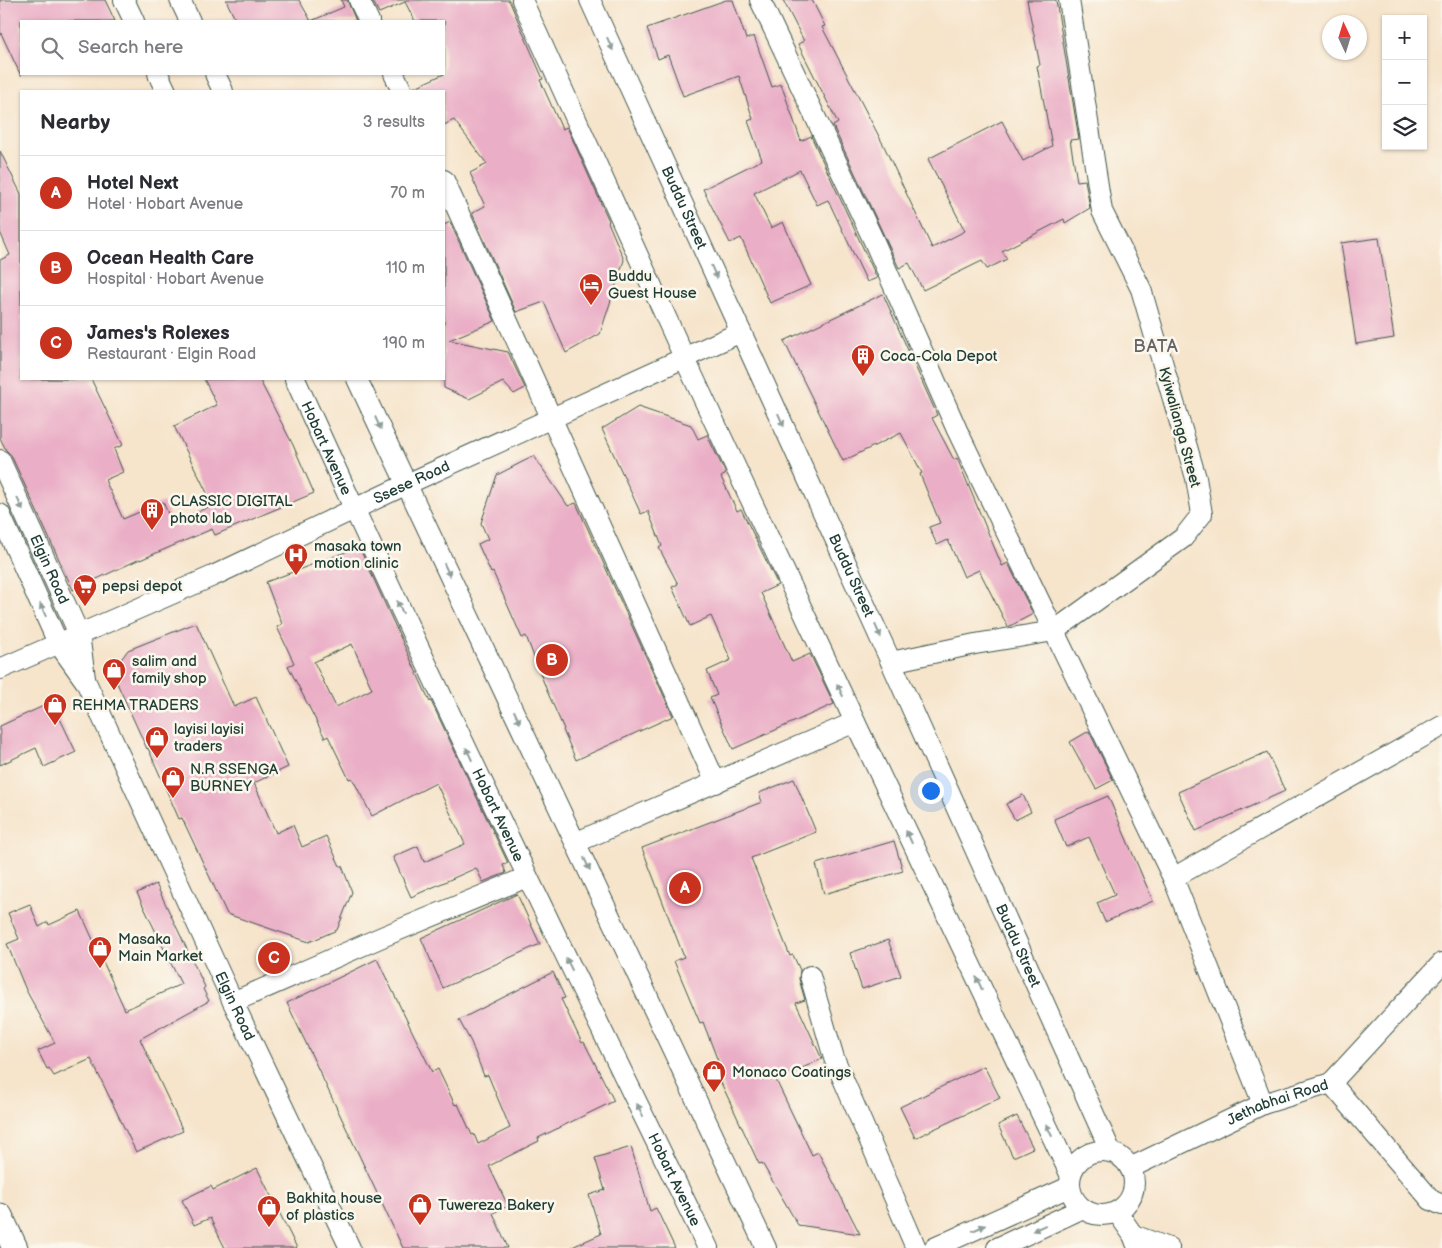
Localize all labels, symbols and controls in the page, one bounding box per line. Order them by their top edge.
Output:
north arrow [1322,15,1367,60]
map controls [1382,15,1427,150]
button: + [1382,15,1427,60]
search box [20,20,445,75]
icon: search [38,34,66,62]
text: Search here [78,36,183,59]
one-way arrow [607,37,615,51]
button: − [1382,60,1427,105]
button: layers [1382,105,1427,150]
text: Nearby [40,110,110,135]
text: 3 results [363,113,425,132]
street label: Buddu Street [657,163,711,253]
text: Hotel Next [87,172,179,195]
text: A [51,184,61,203]
text: 70 m [390,184,425,203]
text: Hotel · Hobart Avenue [87,195,243,214]
text: Ocean Health Care [87,247,254,270]
text: B [50,259,62,278]
text: 110 m [386,259,425,278]
one-way arrow [710,265,718,279]
place label: Buddu Guest House [608,267,697,303]
text: Hospital · Hobart Avenue [87,270,264,289]
hotel icon: Buddu Guest House [578,272,604,306]
text: James's Rolexes [87,322,230,345]
text: C [50,334,62,353]
text: 190 m [383,334,425,353]
district label: BATA [1133,336,1179,357]
building icon: Coca-Cola Depot [850,343,876,377]
text: Restaurant · Elgin Road [87,345,256,364]
place label: Coca-Cola Depot [880,347,998,366]
street label: Kyiwalianga Street [1154,365,1205,490]
street label: Hobart Avenue [296,398,356,498]
one-way arrow [778,413,786,427]
one-way arrow [374,416,382,430]
street label: Ssese Road [370,457,453,509]
place label: CLASSIC DIGITAL photo lab [170,492,293,528]
one-way arrow [17,497,25,511]
building icon: CLASSIC DIGITAL photo lab [139,497,165,531]
street label: Buddu Street [824,531,878,620]
street label: Elgin Road [25,532,73,607]
place label: masaka town motion clinic [314,537,402,573]
hospital icon: masaka town motion clinic [283,542,309,576]
one-way arrow [444,563,452,577]
supermarket icon: pepsi depot [72,573,98,607]
place label: pepsi depot [102,577,183,596]
one-way arrow [396,600,404,614]
one-way arrow [39,603,47,617]
one-way arrow [874,624,882,638]
pin: B [536,641,568,679]
place label: salim and family shop [132,652,207,688]
shop icon: salim and family shop [101,657,127,691]
one-way arrow [836,683,844,697]
shop icon: REHMA TRADERS [42,692,68,726]
place label: REHMA TRADERS [72,696,199,715]
one-way arrow [513,710,521,724]
place label: layisi layisi traders [174,720,244,756]
shop icon: layisi layisi traders [144,725,170,759]
one-way arrow [465,747,473,761]
place label: N.R SSENGA BURNEY [190,760,279,796]
shop icon: N.R SSENGA BURNEY [160,765,186,799]
street label: Hobart Avenue [467,765,528,865]
your location [918,778,944,804]
one-way arrow [905,830,913,844]
one-way arrow [582,856,591,871]
pin: A [669,869,701,907]
street label: Buddu Street [991,901,1045,991]
place label: Masaka Main Market [118,930,203,966]
shop icon: Masaka Main Market [87,935,113,969]
pin: C [258,939,290,977]
one-way arrow [565,957,573,971]
street label: Elgin Road [210,969,259,1044]
one-way arrow [975,976,984,991]
shop icon: Monaco Coatings [701,1059,727,1093]
place label: Monaco Coatings [732,1063,852,1082]
street label: Jethabhai Road [1224,1075,1331,1130]
one-way arrow [636,1103,644,1117]
one-way arrow [1045,1123,1053,1137]
street label: Hobart Avenue [643,1130,705,1229]
place label: Bakhita house of plastics [286,1189,382,1225]
shop icon: Tuwereza Bakery [407,1192,433,1226]
shop icon: Bakhita house of plastics [256,1194,282,1228]
place label: Tuwereza Bakery [438,1196,555,1215]
one-way arrow [972,1223,986,1231]
one-way arrow [1032,1225,1046,1233]

